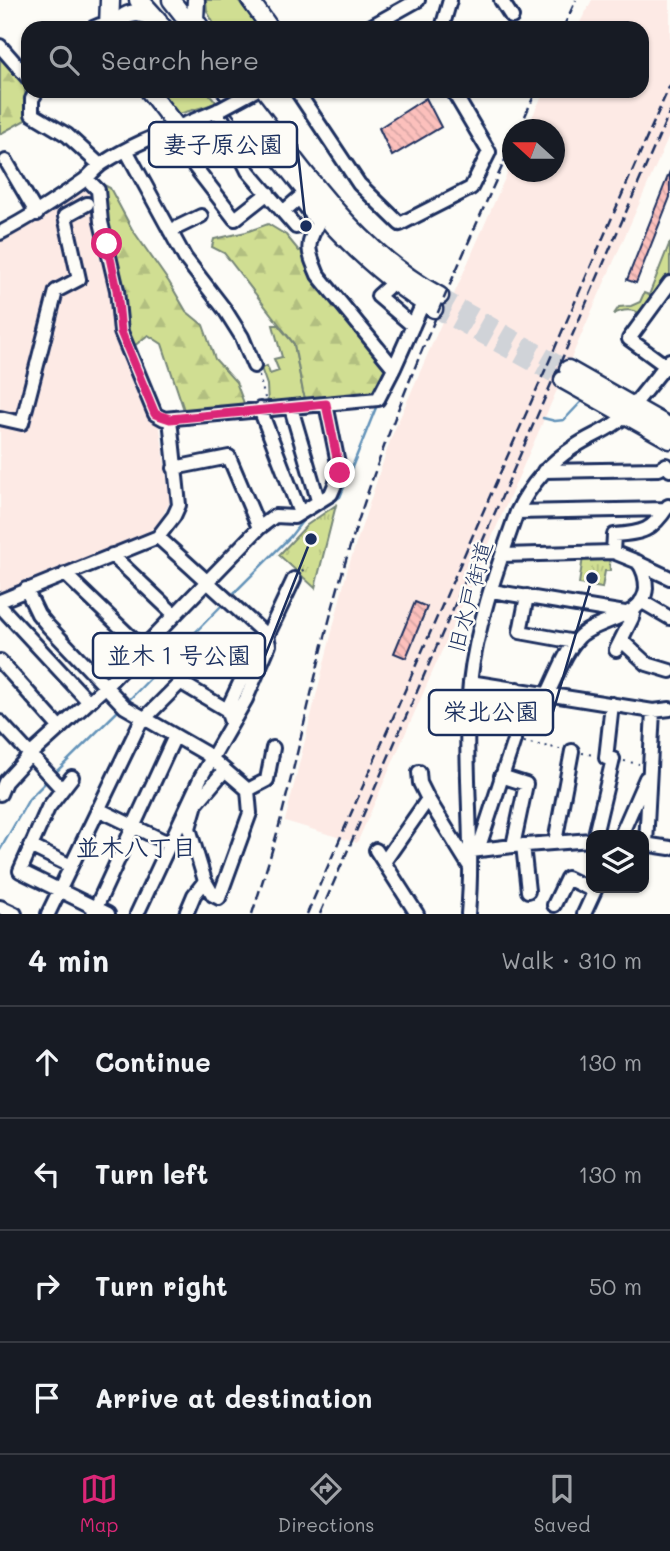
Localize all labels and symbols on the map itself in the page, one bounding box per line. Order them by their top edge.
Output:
north arrow [502,119,565,182]
callout: 妻子原公園 [149,122,297,167]
text: 妻子原公園 [163,128,283,159]
route start [91,228,122,259]
route end [324,457,355,488]
street label: 旧水戸街道 [440,537,498,656]
callout: 並木１号公園 [93,633,265,678]
text: 並木１号公園 [107,639,251,670]
callout: 栄北公園 [429,690,553,735]
text: 栄北公園 [443,695,539,726]
district label: 並木八丁目 [76,831,196,862]

